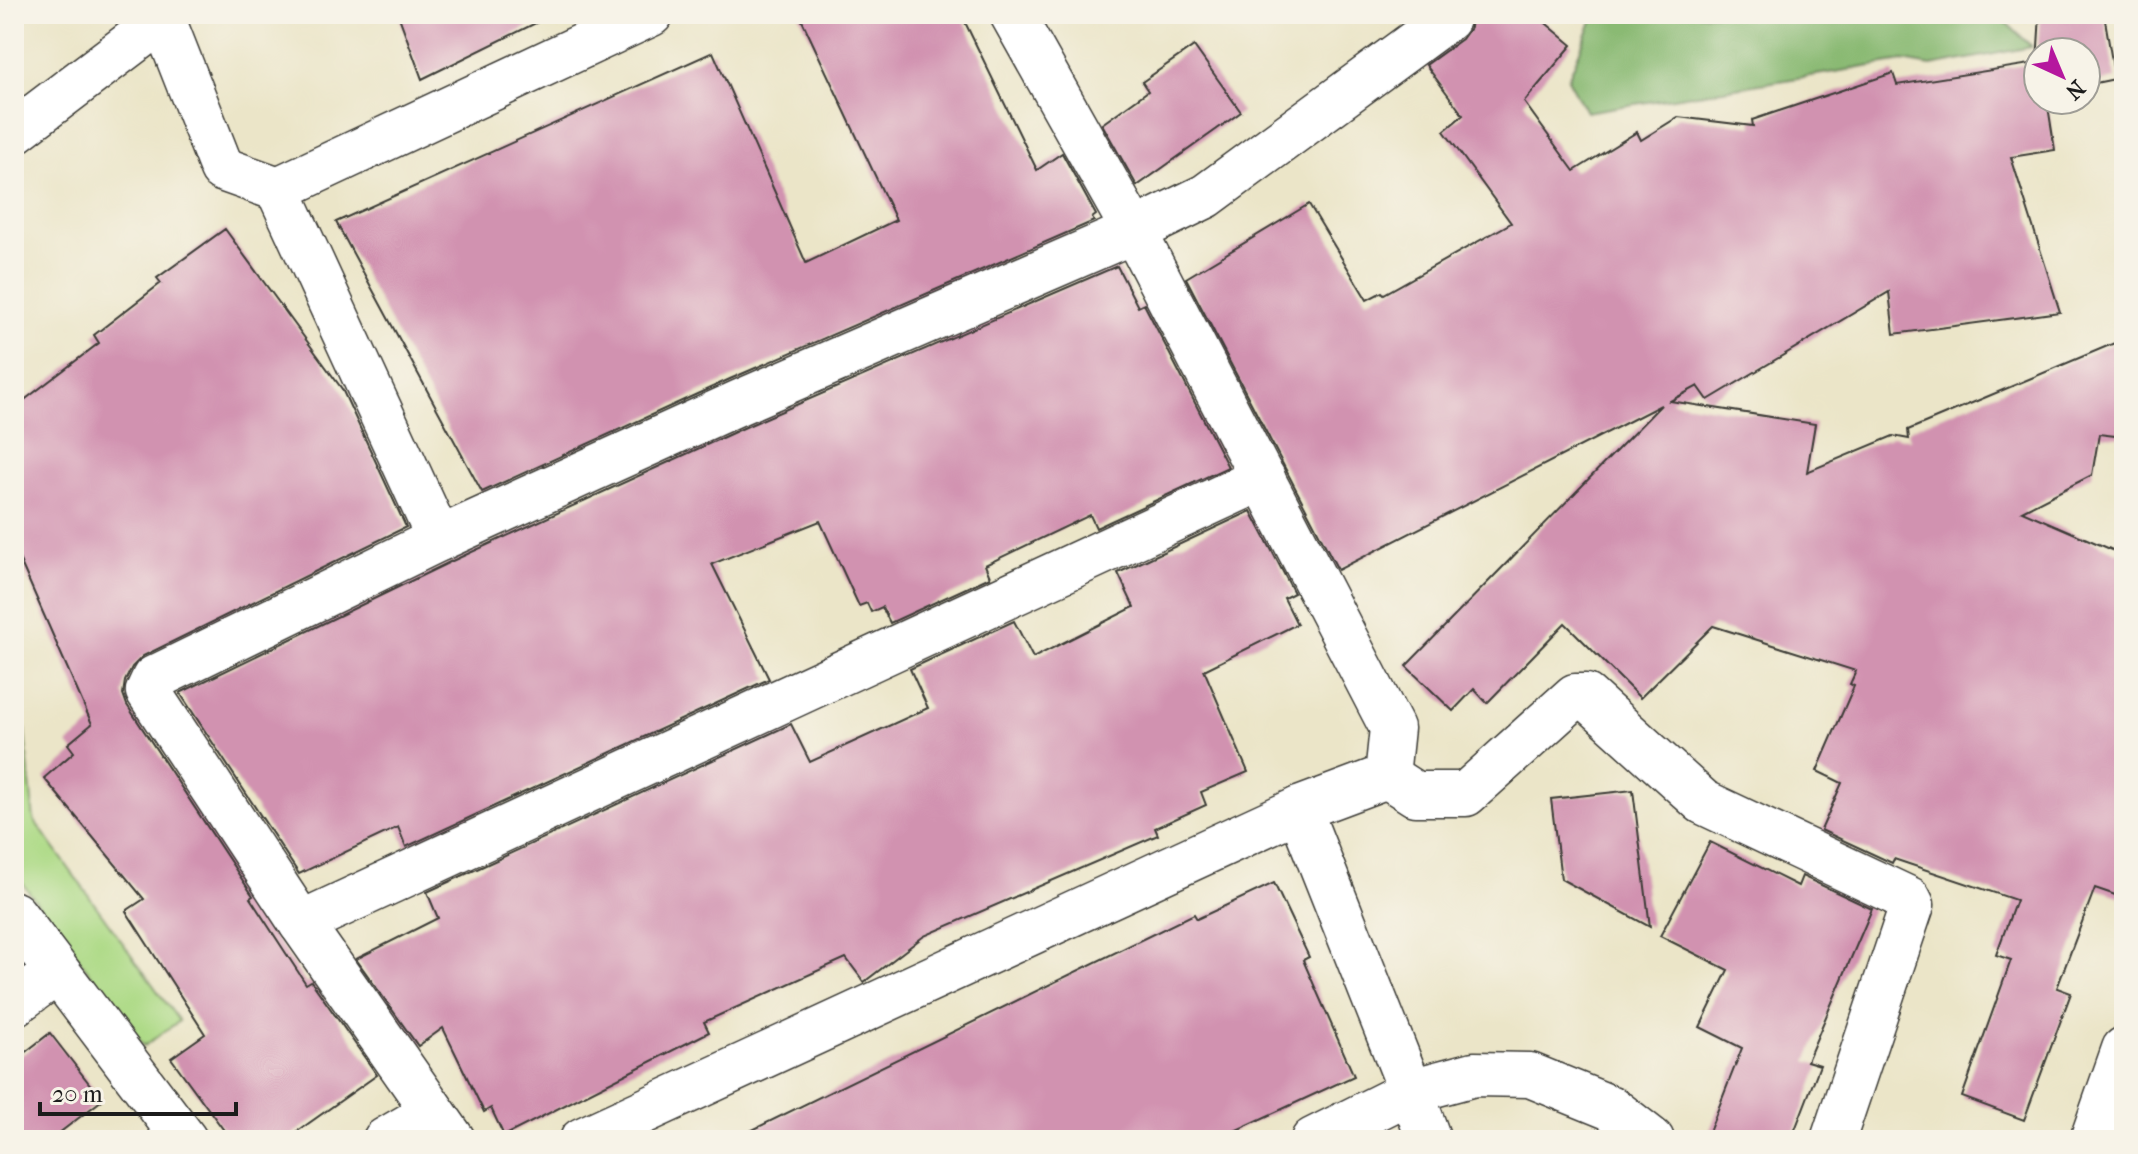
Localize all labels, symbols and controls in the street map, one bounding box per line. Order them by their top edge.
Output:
north arrow [2022,36,2102,116]
text: N [2060,75,2090,105]
scale bar [40,1066,236,1116]
text: 20 m [52,1080,103,1108]

